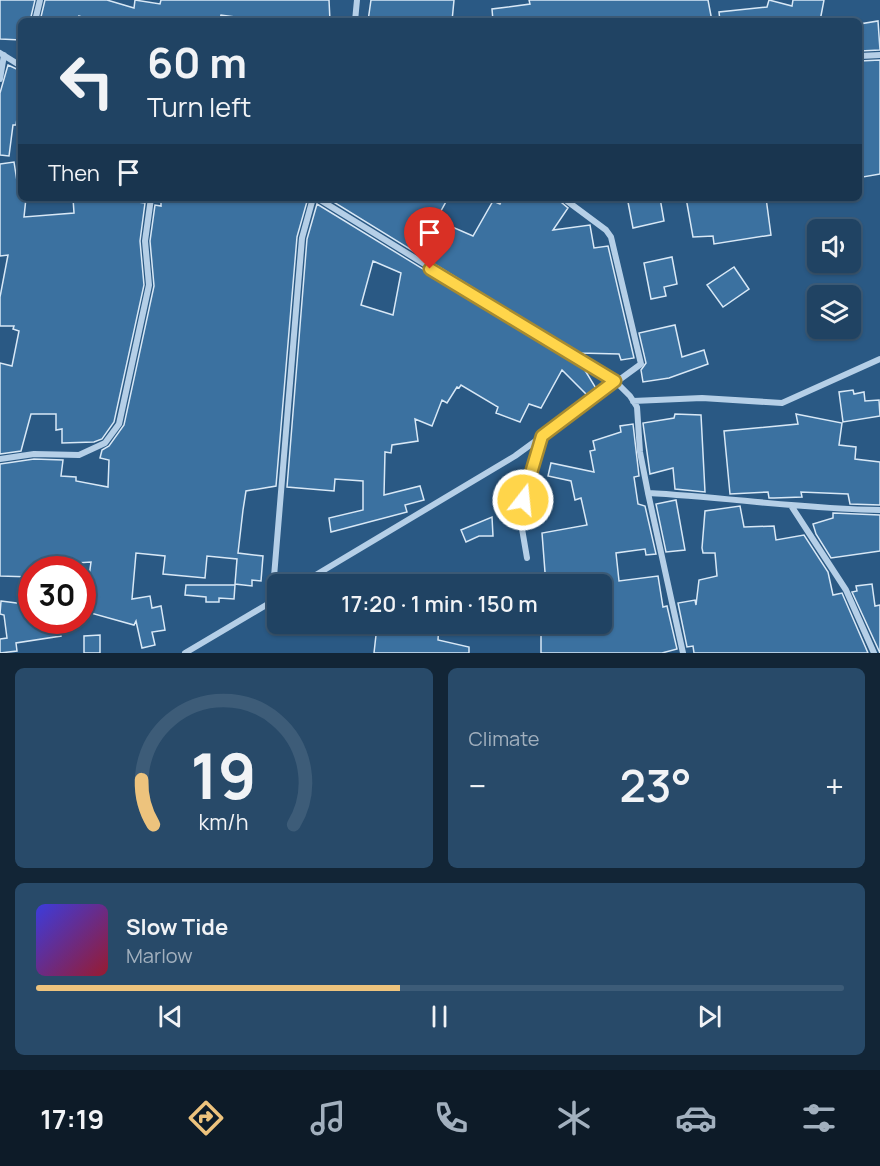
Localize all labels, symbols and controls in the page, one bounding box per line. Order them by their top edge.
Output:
text: 60 m [147,33,247,91]
icon: left [48,42,126,120]
text: Turn left [147,88,251,125]
icon: arrive [112,156,145,189]
text: Then [48,158,100,188]
pin [404,207,455,269]
icon: arrive [413,216,446,249]
map controls [807,219,861,339]
button: sound [807,219,861,273]
button: layers [807,285,861,339]
position arrow [491,468,555,532]
speed limit sign: 30 [18,556,96,634]
text: 17:20 · 1 min · 150 m [341,589,538,619]
text: Climate [469,725,540,752]
text: 19 [191,732,257,818]
text: 23° [619,754,692,816]
text: − [469,763,486,808]
text: + [825,763,844,808]
text: km/h [199,807,249,836]
text: Slow Tide [126,912,228,942]
text: Marlow [126,942,193,969]
icon: previous [154,1000,187,1033]
icon: pause [423,1000,456,1033]
icon: next [693,1000,726,1033]
icon: directions [185,1097,227,1139]
icon: music [307,1097,349,1139]
icon: phone [430,1097,472,1139]
icon: climate [553,1097,595,1139]
icon: car [675,1097,717,1139]
icon: filters [798,1097,840,1139]
text: 17:19 [40,1100,104,1137]

